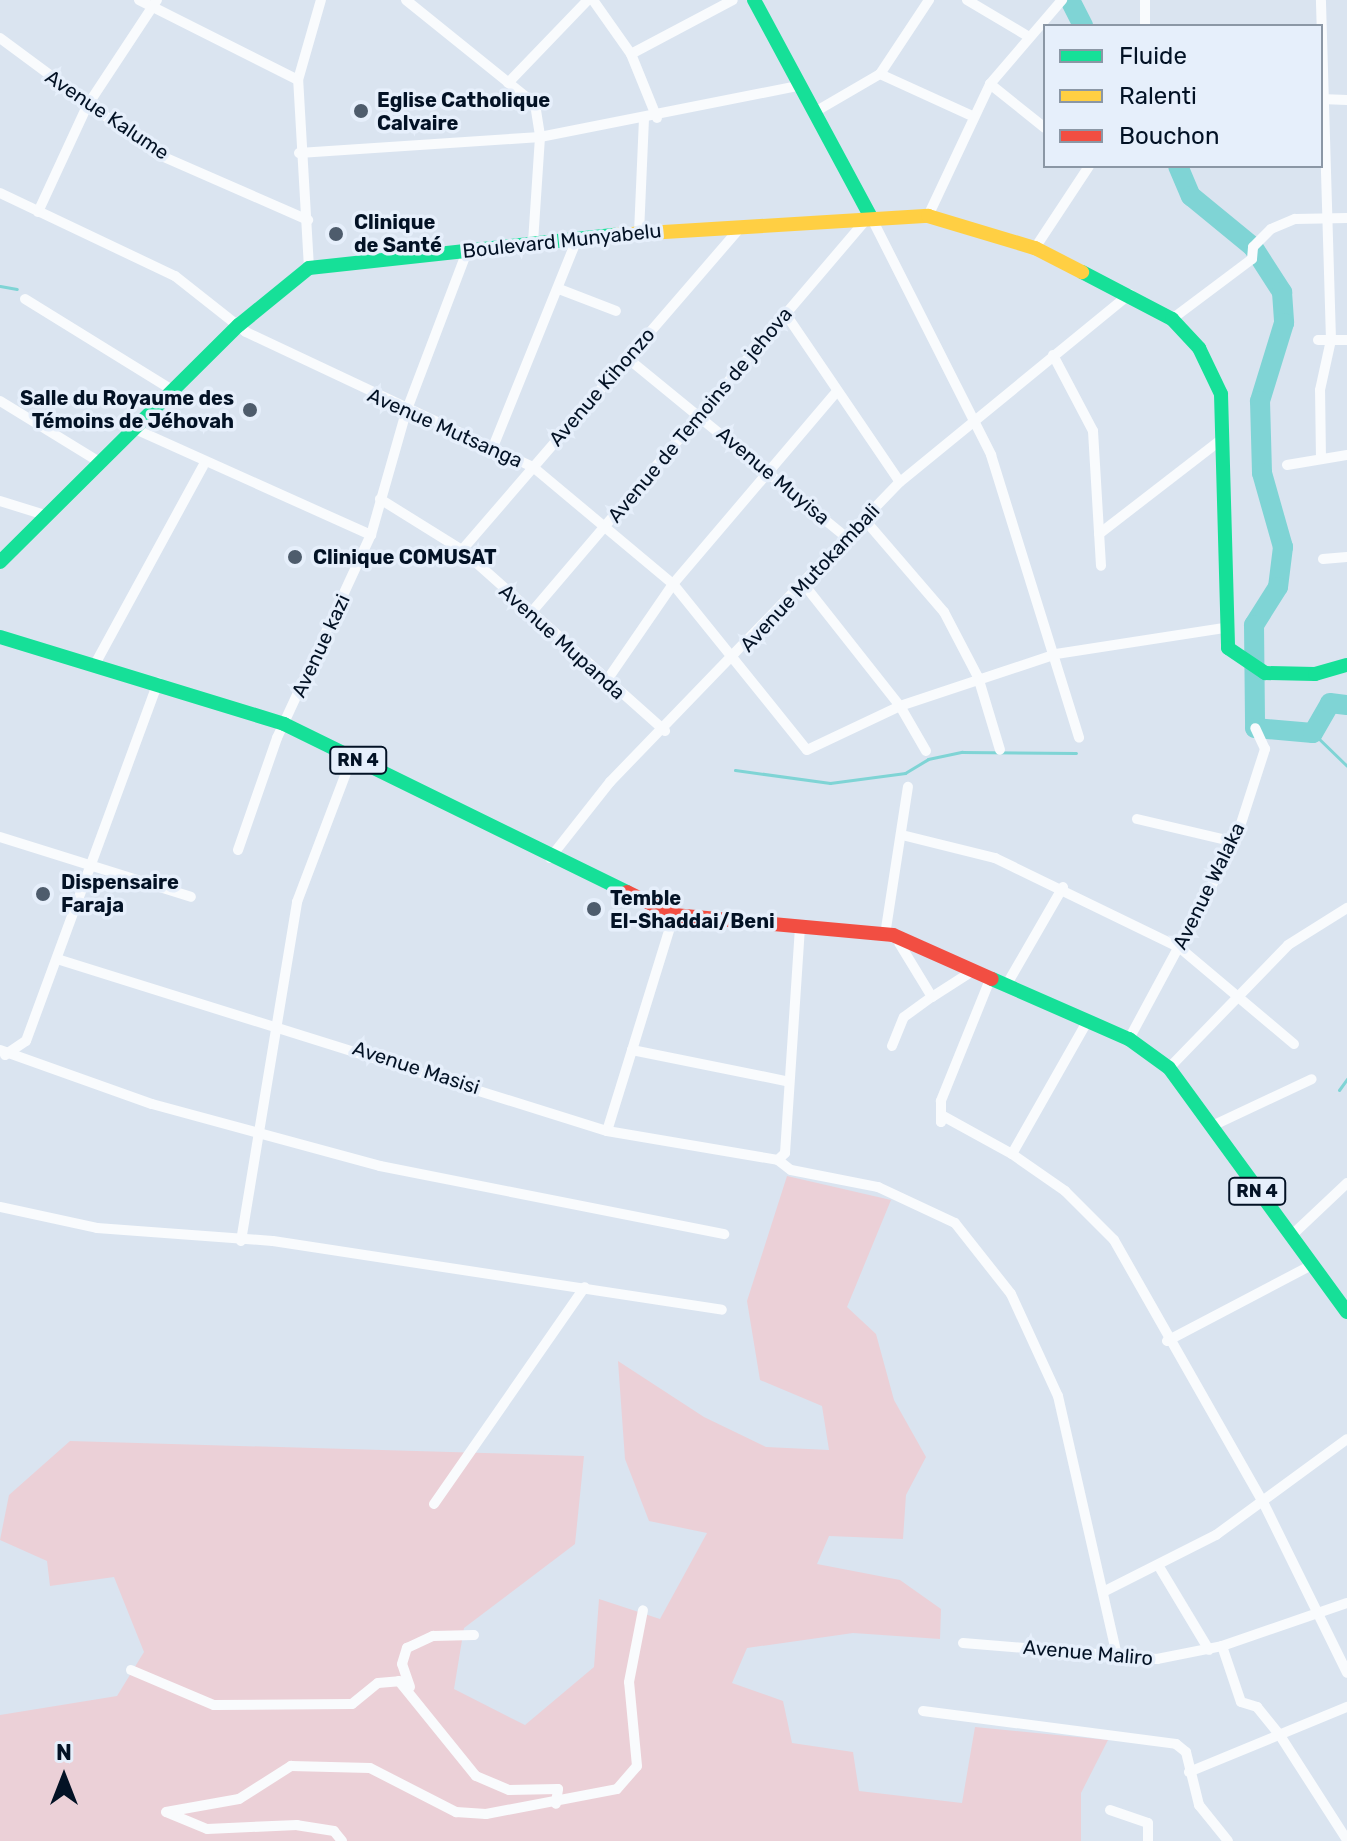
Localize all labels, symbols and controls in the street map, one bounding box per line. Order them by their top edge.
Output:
legend [1043,24,1323,168]
text: Fluide [1119,42,1187,70]
street label: Avenue Kalume [41,65,173,165]
text: Ralenti [1119,82,1197,110]
place label: Eglise Catholique Calvaire [377,88,550,135]
marker: Eglise Catholique Calvaire [352,102,370,120]
text: Bouchon [1119,122,1219,150]
place label: Clinique de Santé [354,210,442,257]
street label: Boulevard Munyabelu [461,219,663,263]
marker: Clinique de Santé [325,223,347,245]
street label: Avenue de Temoins de jehova [603,302,797,528]
street label: Avenue Kihonzo [544,323,660,451]
street label: Avenue Mutsanga [364,383,526,473]
place label: Salle du Royaume des Témoins de Jéhovah [20,386,234,433]
marker: Salle du Royaume des Témoins de Jéhovah [241,401,259,419]
street label: Avenue Muyisa [712,422,834,530]
street label: Avenue Mutokambali [735,499,885,657]
place label: Clinique COMUSAT [313,545,497,569]
marker: Clinique COMUSAT [284,546,306,568]
street label: Avenue Mupanda [494,579,630,705]
street label: Avenue kazi [287,591,355,701]
road number: RN 4 [328,746,388,774]
street label: Avenue Walaka [1168,818,1250,954]
place label: Dispensaire Faraja [61,870,179,917]
marker: Dispensaire Faraja [32,883,54,905]
place label: Temble El-Shaddai/Beni [610,886,775,933]
marker: Temble El-Shaddai/Beni [585,900,603,918]
street label: Avenue Masisi [350,1036,482,1100]
road number: RN 4 [1227,1177,1287,1205]
street label: Avenue Maliro [1022,1635,1154,1671]
north arrow [24,1737,104,1817]
text: N [56,1739,72,1766]

